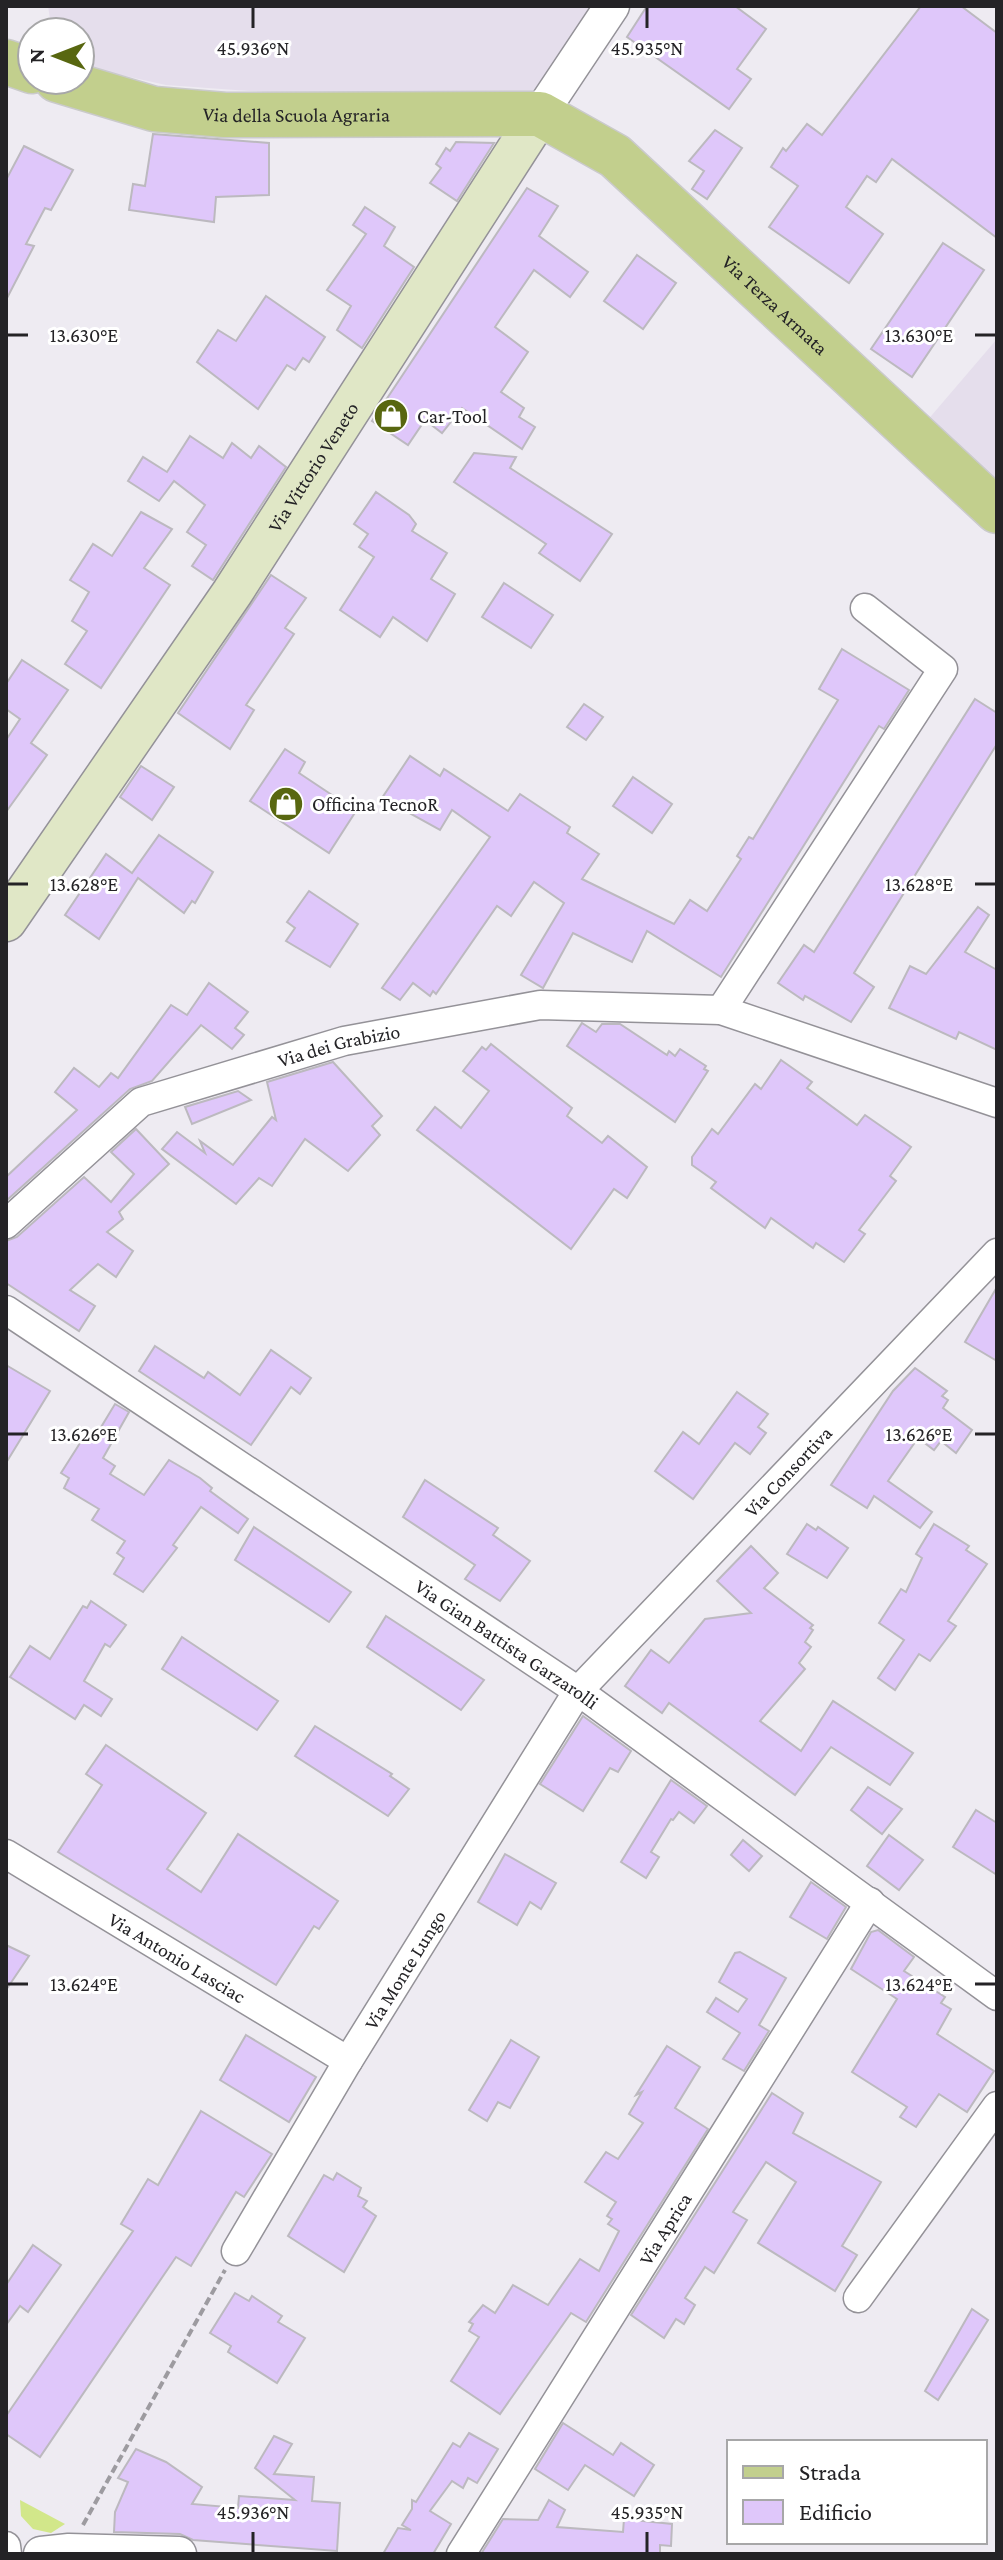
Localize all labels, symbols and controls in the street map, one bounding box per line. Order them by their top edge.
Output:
north arrow [16,16,96,96]
text: 45.936°N [217,37,289,59]
text: 45.935°N [611,37,683,59]
text: N [24,49,49,64]
street label: Via della Scuola Agraria [202,102,390,127]
street label: Via Terza Armata [718,250,833,359]
text: 13.630°E [50,324,118,346]
text: 13.630°E [885,324,953,346]
shop icon: Car-Tool [372,397,410,435]
street label: Via Vittorio Veneto [263,398,363,536]
place label: Car-Tool [417,405,487,427]
shop icon: Officina TecnoR [267,785,305,823]
place label: Officina TecnoR [312,793,439,815]
text: 13.628°E [50,873,118,895]
text: 13.628°E [885,873,953,895]
street label: Via dei Grabizio [275,1020,402,1071]
street label: Via Consortiva [740,1422,836,1521]
text: 13.626°E [51,1423,118,1445]
text: 13.626°E [886,1423,953,1445]
street label: Via Gian Battista Garzarolli [411,1575,603,1713]
street label: Via Monte Lungo [359,1906,450,2033]
street label: Via Antonio Lasciac [105,1908,250,2008]
text: 13.624°E [50,1973,118,1995]
text: 13.624°E [885,1973,953,1995]
street label: Via Aprica [634,2188,696,2269]
legend [727,2440,987,2544]
text: Strada [799,2458,861,2485]
text: Edificio [799,2498,872,2525]
text: 45.936°N [217,2501,289,2523]
text: 45.935°N [611,2501,683,2523]

